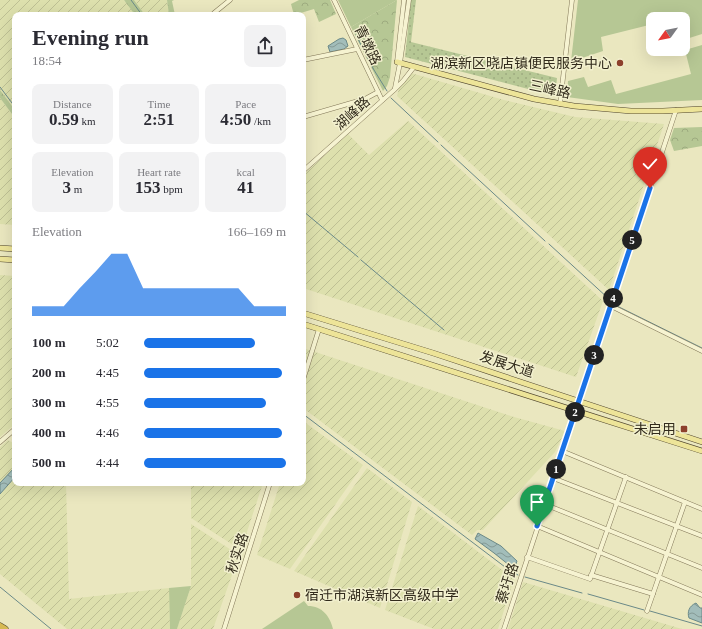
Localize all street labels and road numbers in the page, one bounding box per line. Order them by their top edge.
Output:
street label: 青墩路 [352,23,384,67]
street label: 三峰路 [528,77,572,101]
street label: 湖峰路 [331,93,373,133]
street label: 发展大道 [478,348,536,380]
street label: 秋实路 [224,531,251,575]
street label: 蔡圩路 [494,561,521,605]

